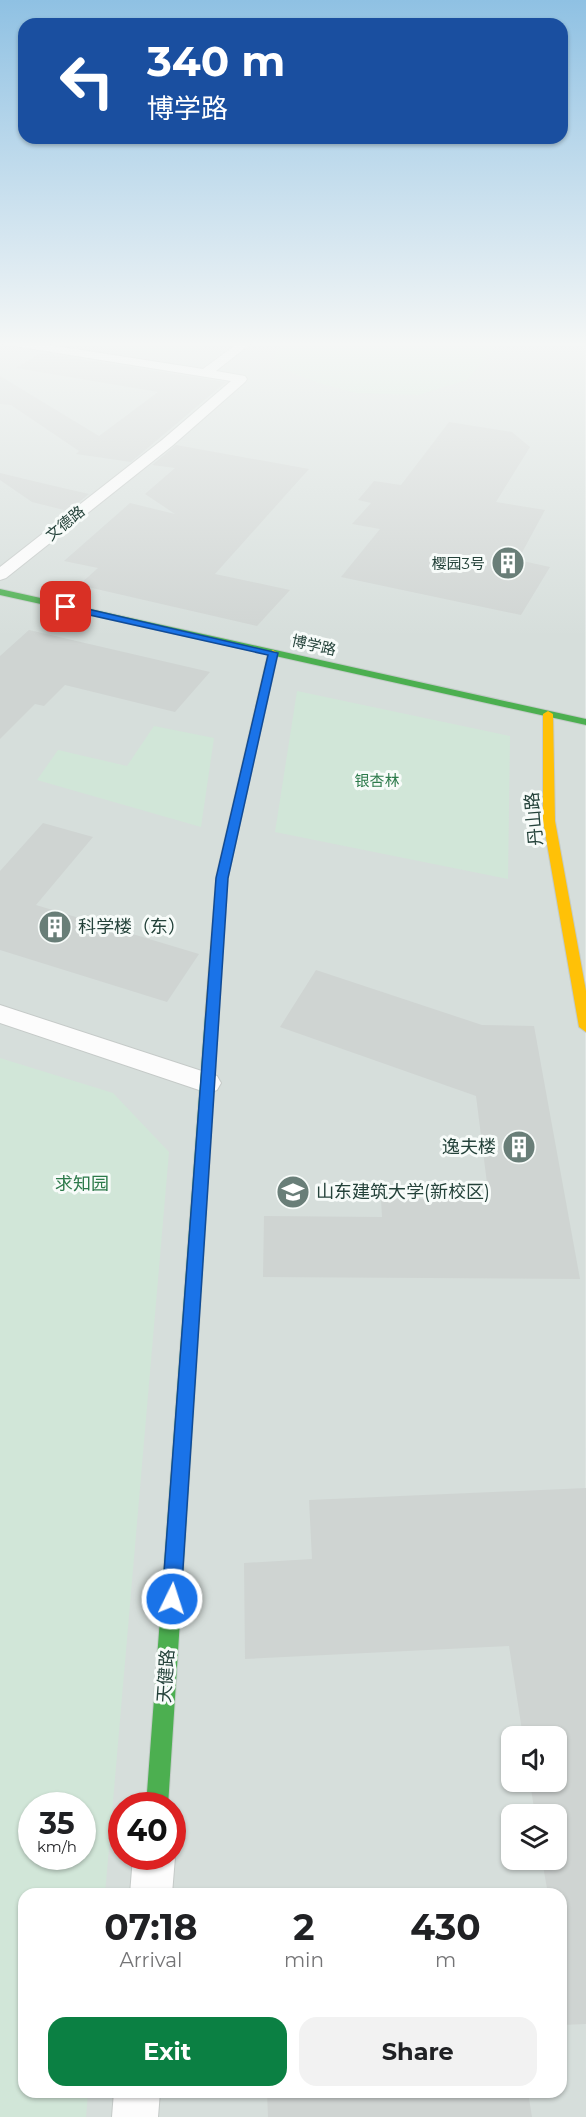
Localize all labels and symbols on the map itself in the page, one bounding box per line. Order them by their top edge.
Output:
street label: 文德路 [42,501,88,545]
building icon: 樱园3号 [490,545,526,581]
place label: 樱园3号 [432,554,485,573]
pin [40,581,91,632]
street label: 博学路 [290,631,338,659]
park label: 银杏林 [354,771,400,790]
street label: 丹山路 [521,791,547,847]
building icon: 科学楼（东） [37,909,73,945]
place label: 科学楼（东） [78,916,186,938]
building icon: 逸夫楼 [501,1129,537,1165]
place label: 逸夫楼 [442,1136,496,1158]
park label: 求知园 [55,1173,109,1195]
school or university icon: 山东建筑大学(新校区) [275,1174,311,1210]
place label: 山东建筑大学(新校区) [316,1181,490,1203]
position arrow [140,1567,204,1631]
street label: 天健路 [153,1648,179,1704]
speed limit sign: 40 [108,1792,186,1870]

